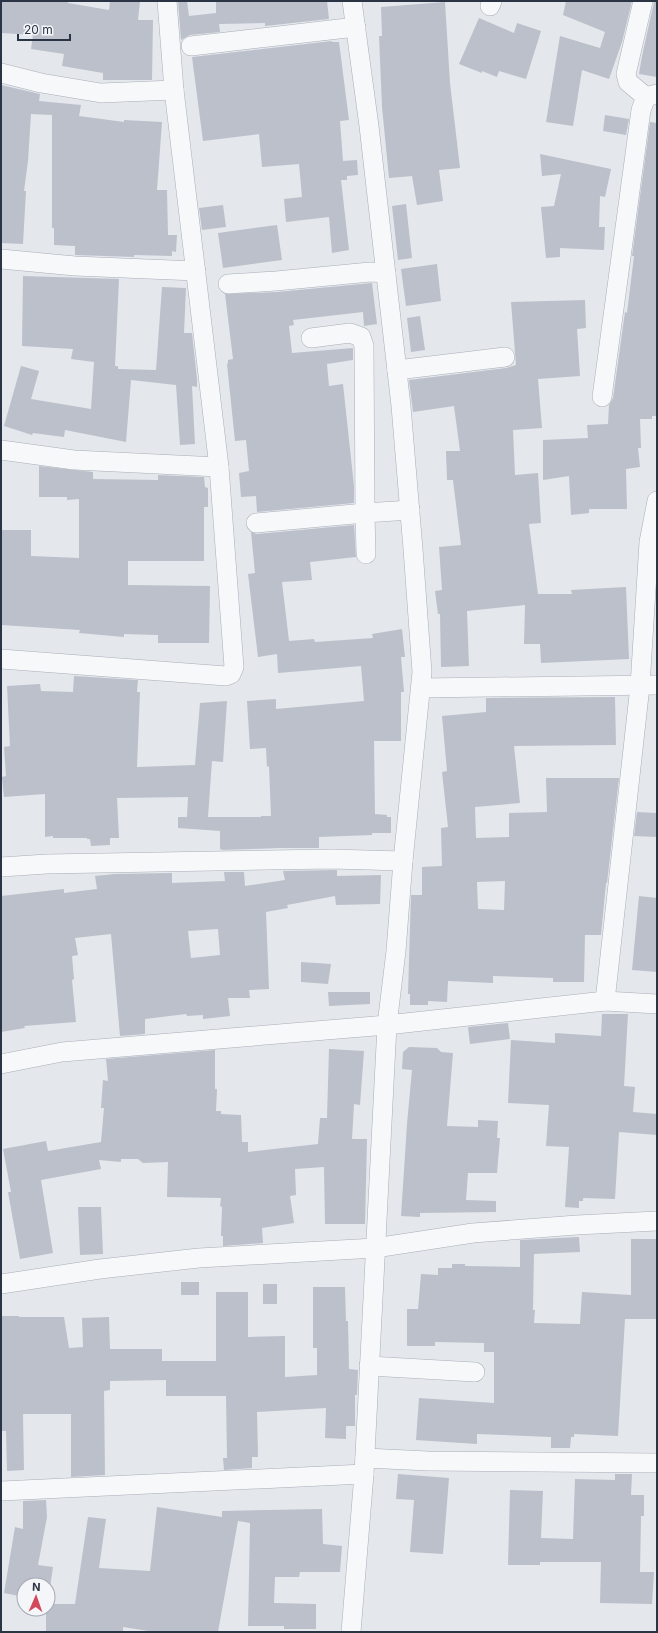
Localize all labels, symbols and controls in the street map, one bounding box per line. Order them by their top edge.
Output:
scale bar [18,16,70,42]
text: 20 m [24,22,53,37]
north arrow [16,1577,56,1617]
text: N [32,1580,41,1594]

